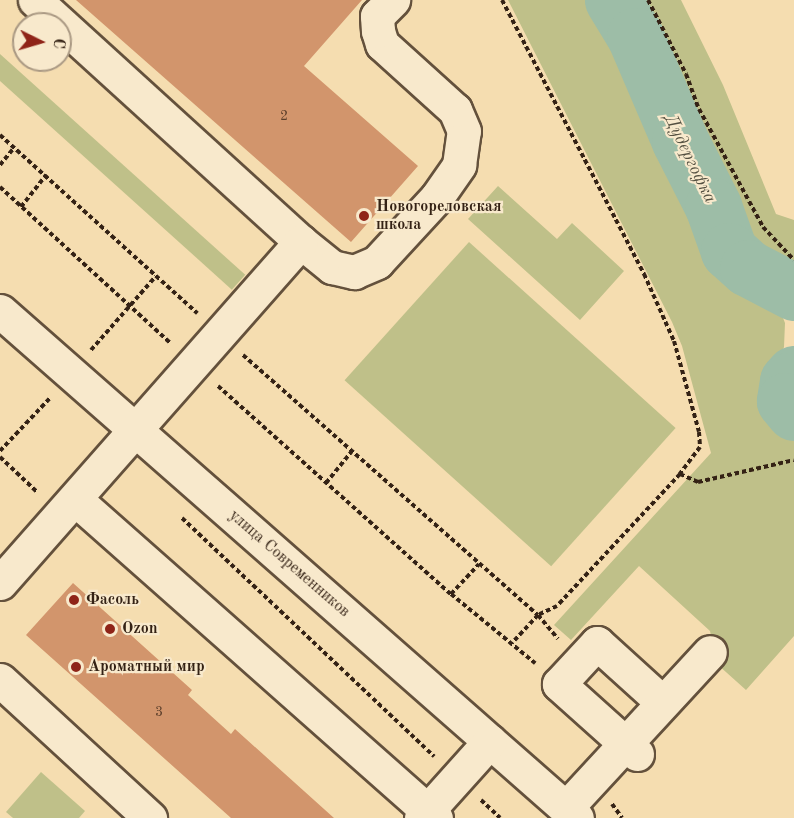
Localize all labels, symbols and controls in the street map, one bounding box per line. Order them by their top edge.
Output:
north arrow [12,12,72,72]
text: С [50,37,66,49]
house number: 2 [280,108,288,124]
water label: Дудергофка [659,111,721,207]
place label: Новогореловская школа [376,197,502,235]
marker: Новогореловская школа [357,209,371,223]
street label: улица Современников [225,506,353,622]
place label: Фасоль [86,590,139,610]
marker: Фасоль [67,593,81,607]
place label: Ozon [122,619,158,639]
marker: Ozon [103,622,117,636]
place label: Ароматный мир [88,657,205,677]
marker: Ароматный мир [69,660,83,674]
house number: 3 [155,704,163,720]

